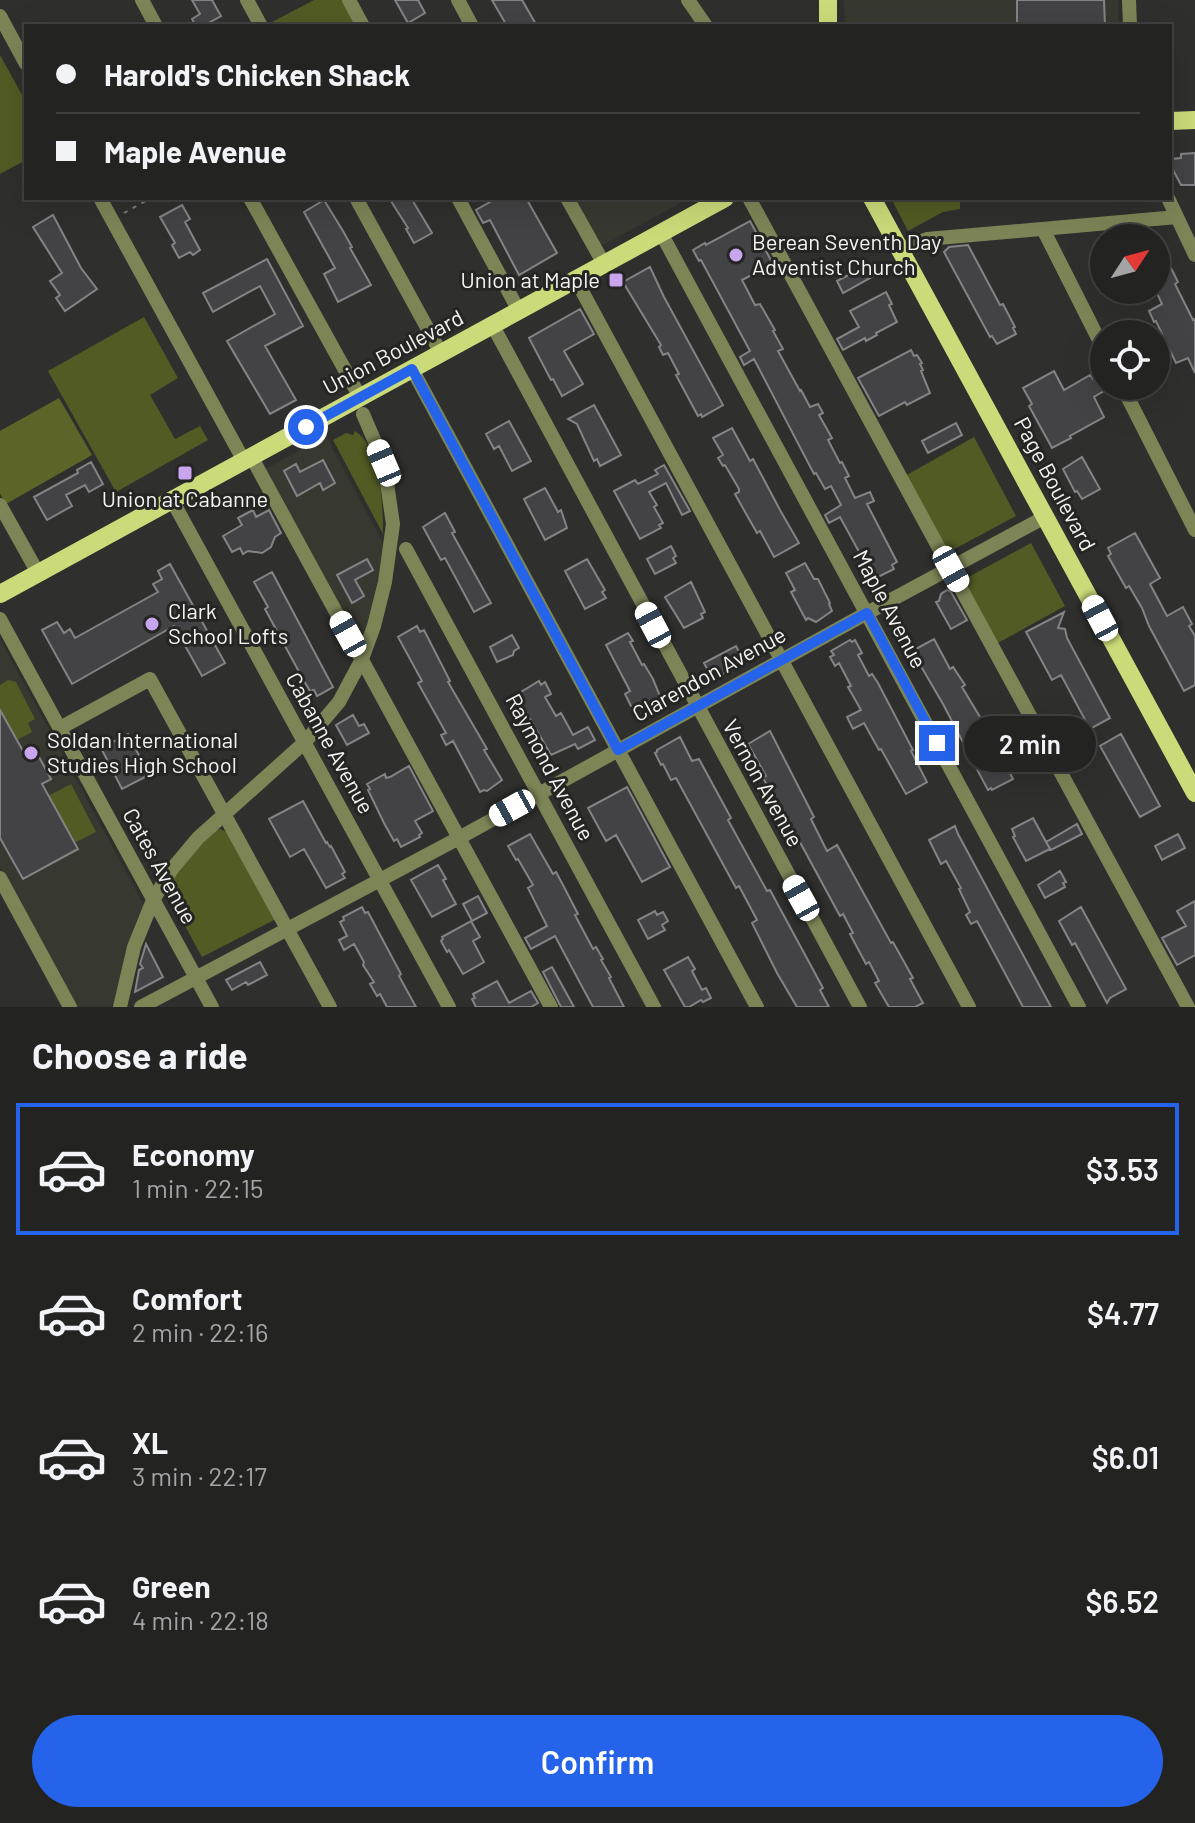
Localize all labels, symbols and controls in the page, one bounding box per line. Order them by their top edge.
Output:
text: Harold's Chicken Shack [104,56,410,92]
text: Maple Avenue [104,133,287,169]
north arrow [1090,224,1170,304]
map controls [1090,224,1170,400]
place label: Berean Seventh Day Adventist Church [752,228,941,279]
marker: Berean Seventh Day Adventist Church [727,246,745,264]
place label: Union at Maple [461,266,600,292]
marker: Union at Maple [607,271,625,289]
street label: Union Boulevard [318,303,467,399]
button: locate [1090,320,1170,400]
route start [288,409,324,445]
street label: Page Boulevard [1010,412,1102,555]
car [364,436,404,490]
marker: Union at Cabanne [176,464,194,482]
place label: Union at Cabanne [102,485,268,511]
car [929,542,973,596]
street label: Maple Avenue [849,545,933,672]
car [1078,591,1122,645]
place label: Clark School Lofts [168,597,288,648]
car [631,598,675,652]
car [326,607,370,661]
marker: Clark School Lofts [143,615,161,633]
street label: Clarendon Avenue [627,620,790,726]
street label: Cabanne Avenue [281,667,380,818]
street label: Raymond Avenue [501,689,601,844]
street label: Vernon Avenue [718,714,810,851]
callout: 2 min [965,715,1097,771]
route end [919,725,955,761]
place label: Soldan International Studies High School [47,726,238,777]
text: 2 min [999,728,1061,759]
marker: Soldan International Studies High School [22,744,40,762]
car [485,786,539,830]
street label: Cates Avenue [118,803,203,928]
car [779,871,823,925]
text: Choose a ride [32,1033,248,1076]
icon: car [36,1133,108,1205]
text: Economy [132,1136,255,1172]
text: $3.53 [1086,1151,1159,1187]
text: 1 min · 22:15 [132,1172,263,1203]
icon: car [36,1277,108,1349]
text: Comfort [132,1280,242,1316]
text: $4.77 [1087,1295,1159,1331]
text: 2 min · 22:16 [132,1316,268,1347]
icon: car [36,1421,108,1493]
text: XL [132,1424,168,1460]
text: $6.01 [1092,1439,1159,1475]
text: 3 min · 22:17 [132,1460,267,1491]
icon: car [36,1565,108,1637]
text: Green [132,1568,211,1604]
text: $6.52 [1086,1583,1159,1619]
text: 4 min · 22:18 [132,1604,269,1635]
button: Confirm [32,1715,1163,1807]

